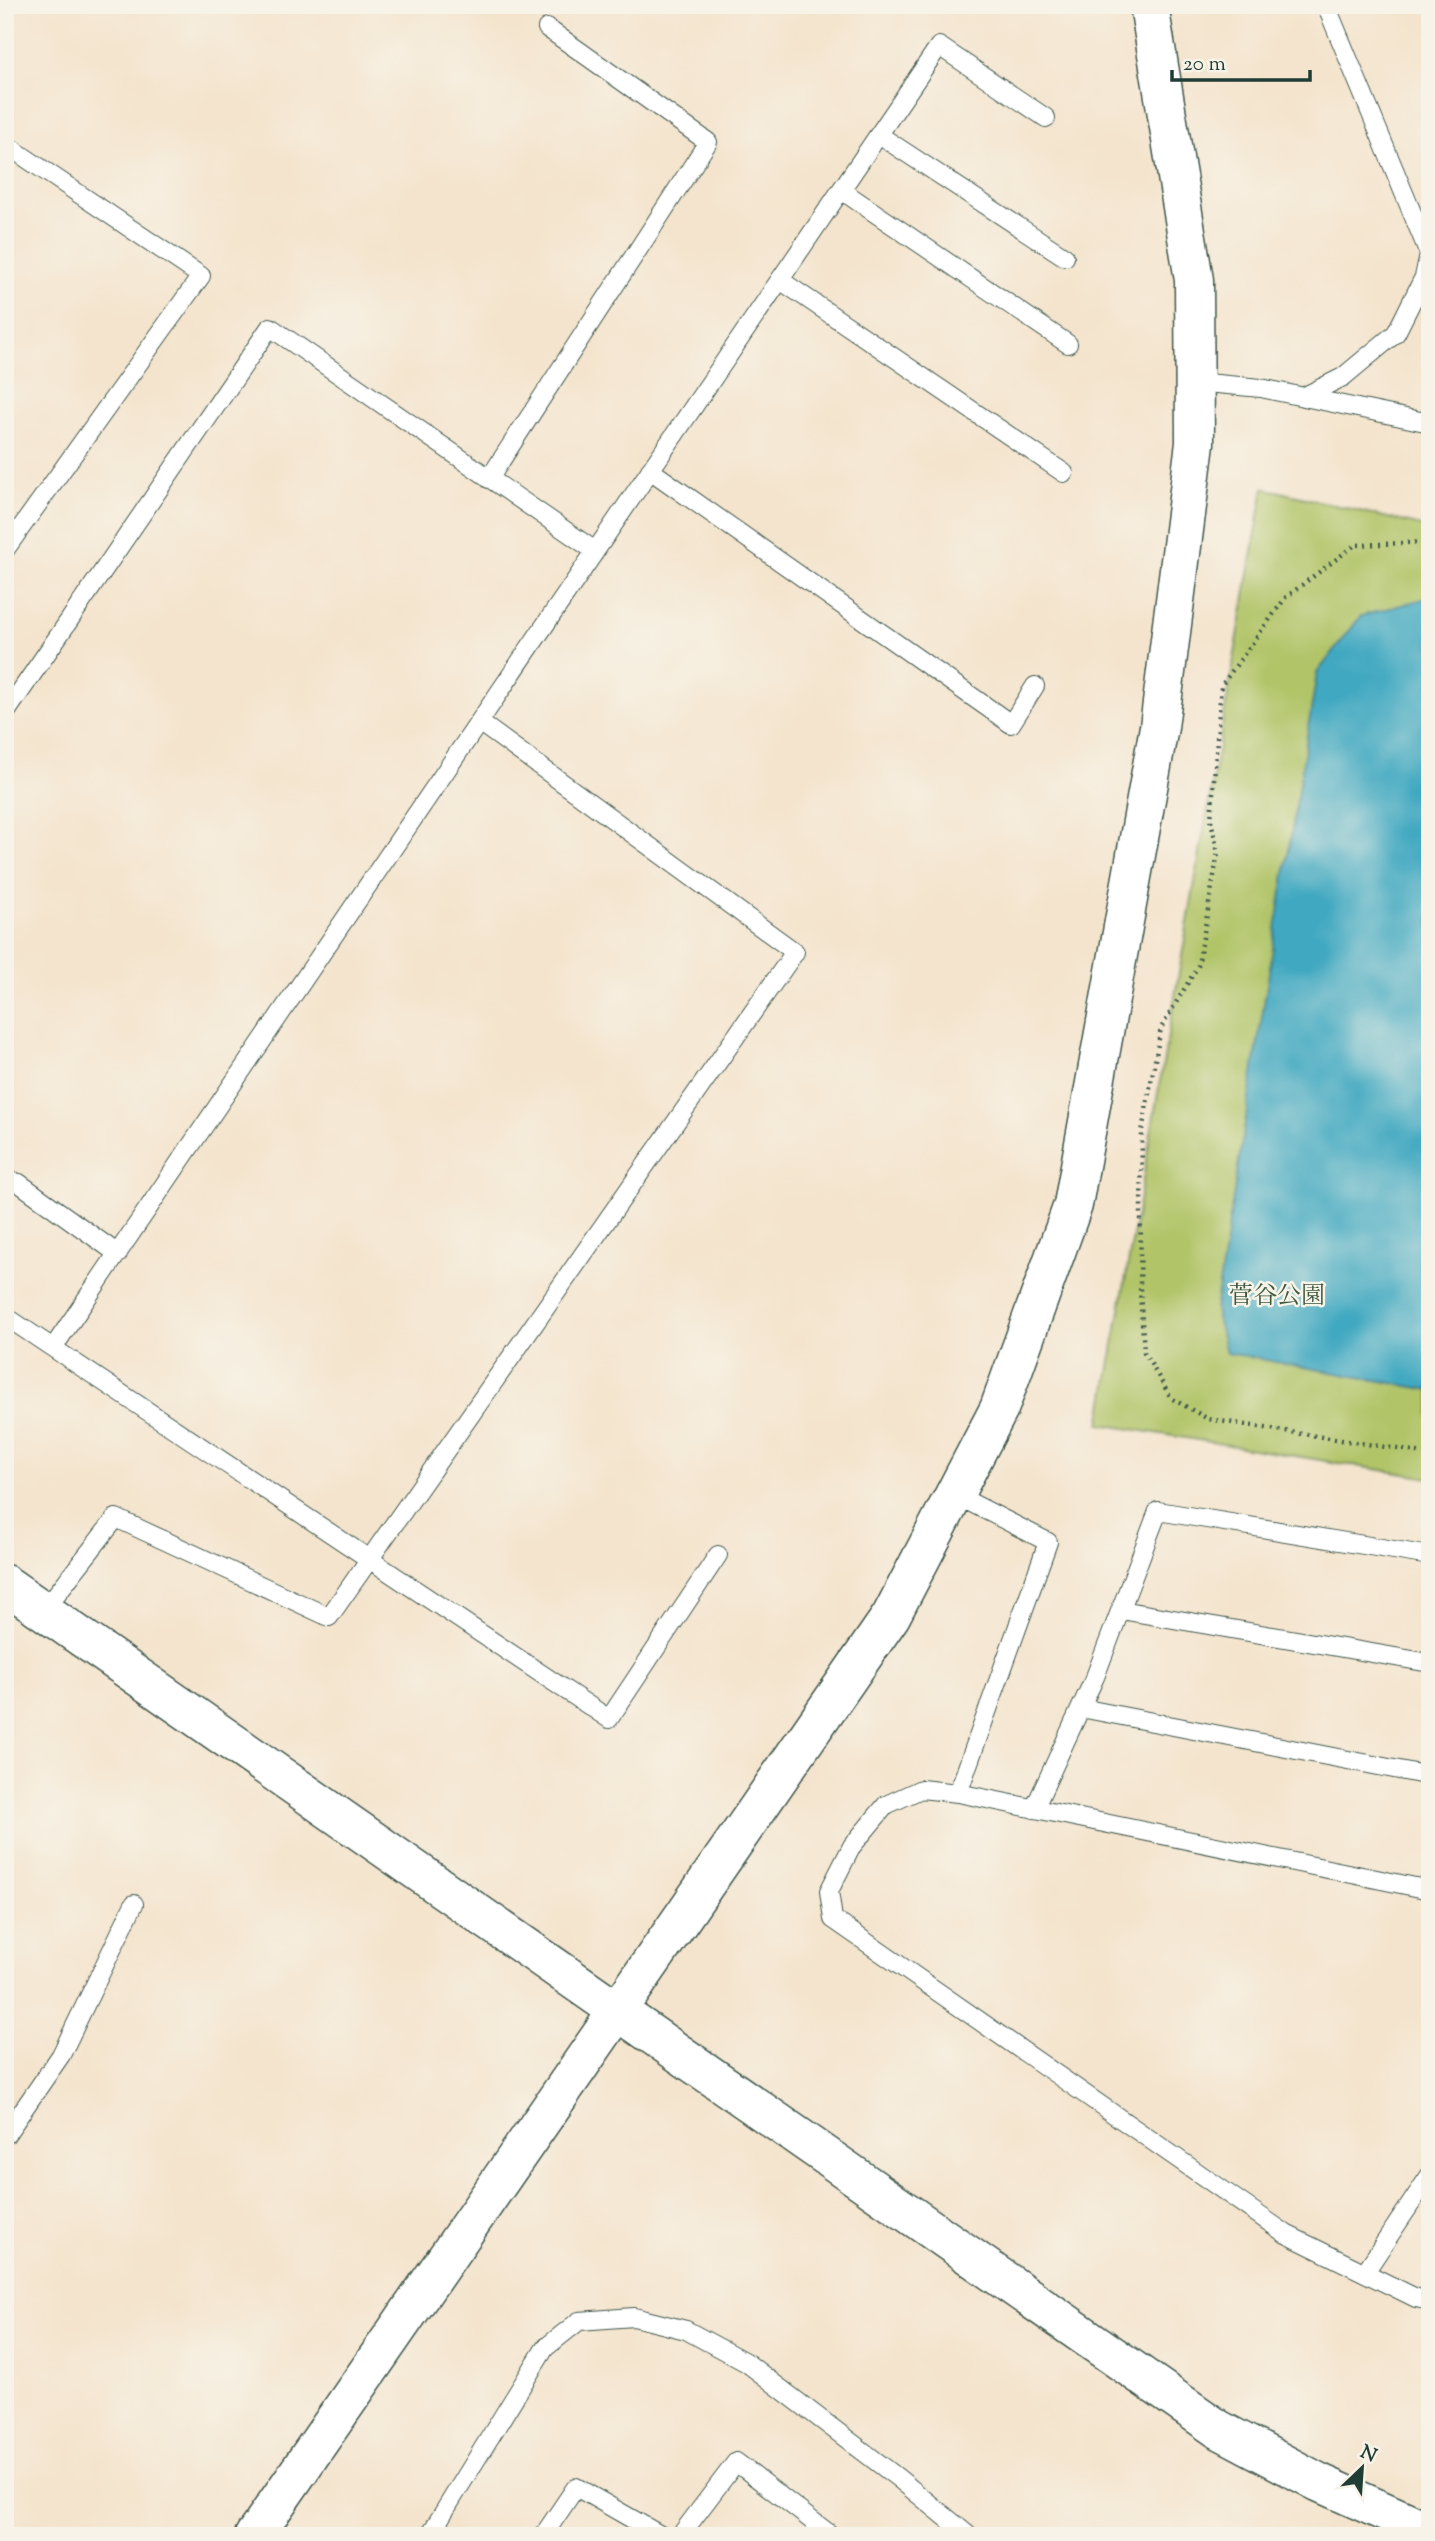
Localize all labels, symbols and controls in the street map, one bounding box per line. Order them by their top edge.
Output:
scale bar [1172,38,1311,82]
text: 20 m [1183,50,1226,80]
park label: 菅谷公園 [1229,1280,1325,1314]
north arrow [1326,2432,1396,2502]
text: N [1356,2439,1381,2470]

